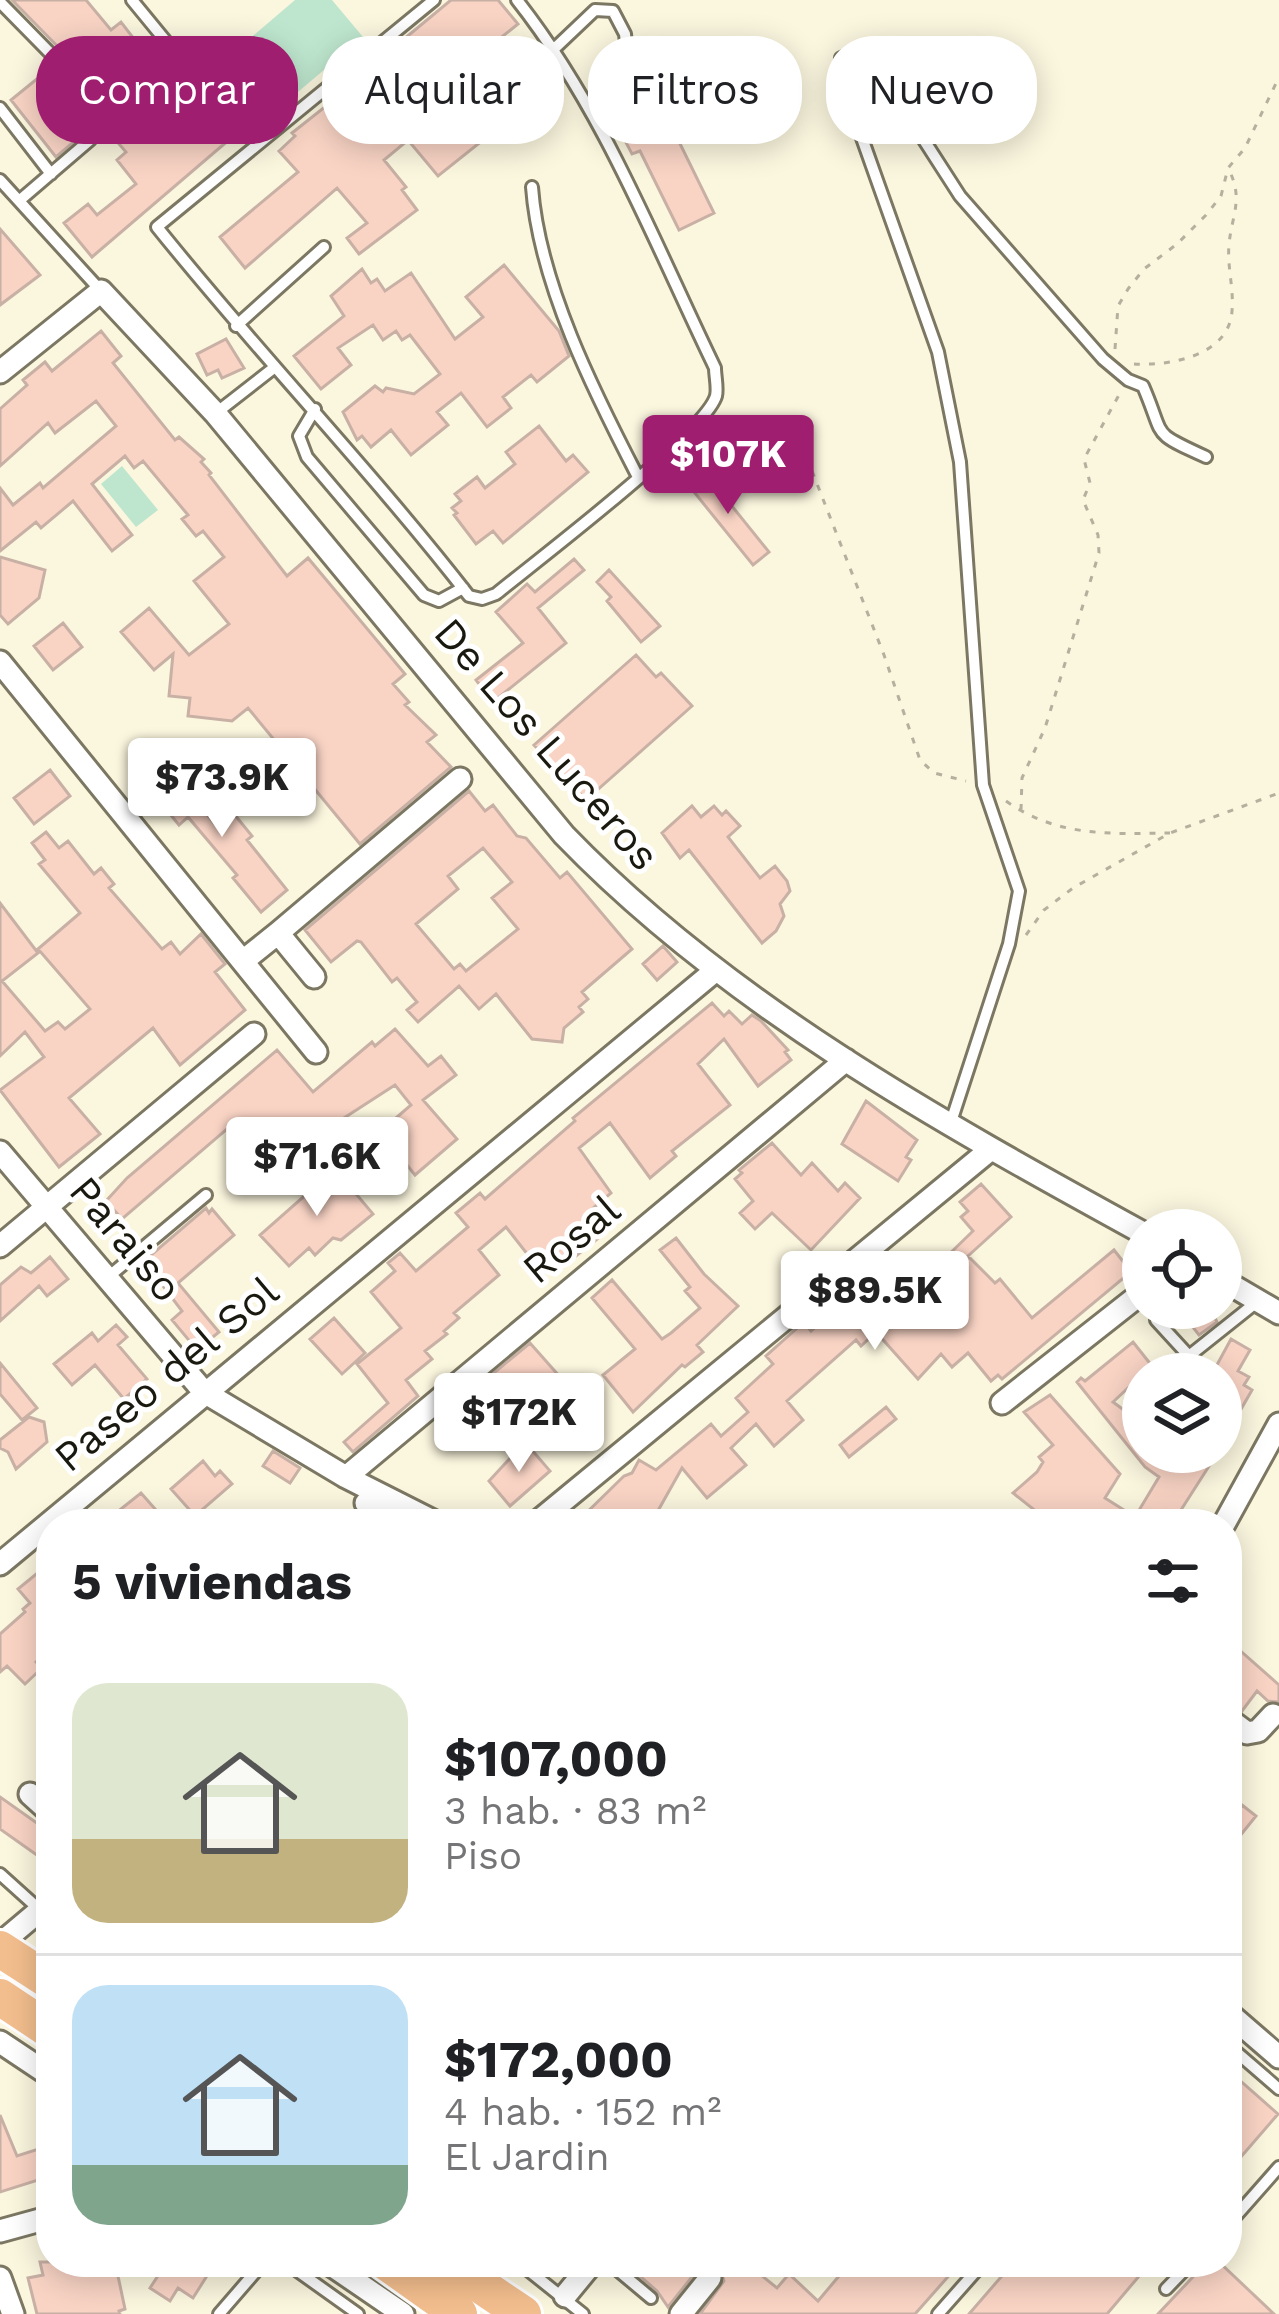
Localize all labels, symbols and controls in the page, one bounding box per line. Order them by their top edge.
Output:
chip: Comprar [36,36,298,144]
chip: Alquilar [322,36,564,144]
chip: Filtros [588,36,802,144]
chip: Nuevo [826,36,1037,144]
pin: $107K [644,415,812,517]
text: $107K [670,431,786,476]
street label: De Los Luceros [424,608,670,880]
pin: $73.9K [124,738,320,840]
text: $73.9K [155,754,289,799]
pin: $71.6K [219,1117,415,1219]
text: $71.6K [253,1133,381,1178]
street label: Paraiso [60,1166,192,1312]
street label: Rosal [513,1184,629,1294]
map controls [1122,1209,1242,1473]
button: locate [1122,1209,1242,1329]
pin: $89.5K [777,1251,973,1353]
street label: Paseo del Sol [44,1266,288,1482]
text: $89.5K [808,1267,942,1312]
button: layers [1122,1353,1242,1473]
pin: $172K [435,1373,603,1475]
text: $172K [461,1389,577,1434]
icon: filters [1140,1548,1206,1614]
text: 5 viviendas [72,1552,352,1611]
text: $107,000 [444,1729,668,1788]
icon: home [168,1731,312,1875]
text: 3 hab. · 83 m² [444,1788,706,1833]
text: Piso [444,1833,522,1878]
text: $172,000 [444,2030,673,2089]
icon: home [168,2033,312,2177]
text: 4 hab. · 152 m² [444,2089,721,2134]
text: El Jardin [444,2134,610,2179]

